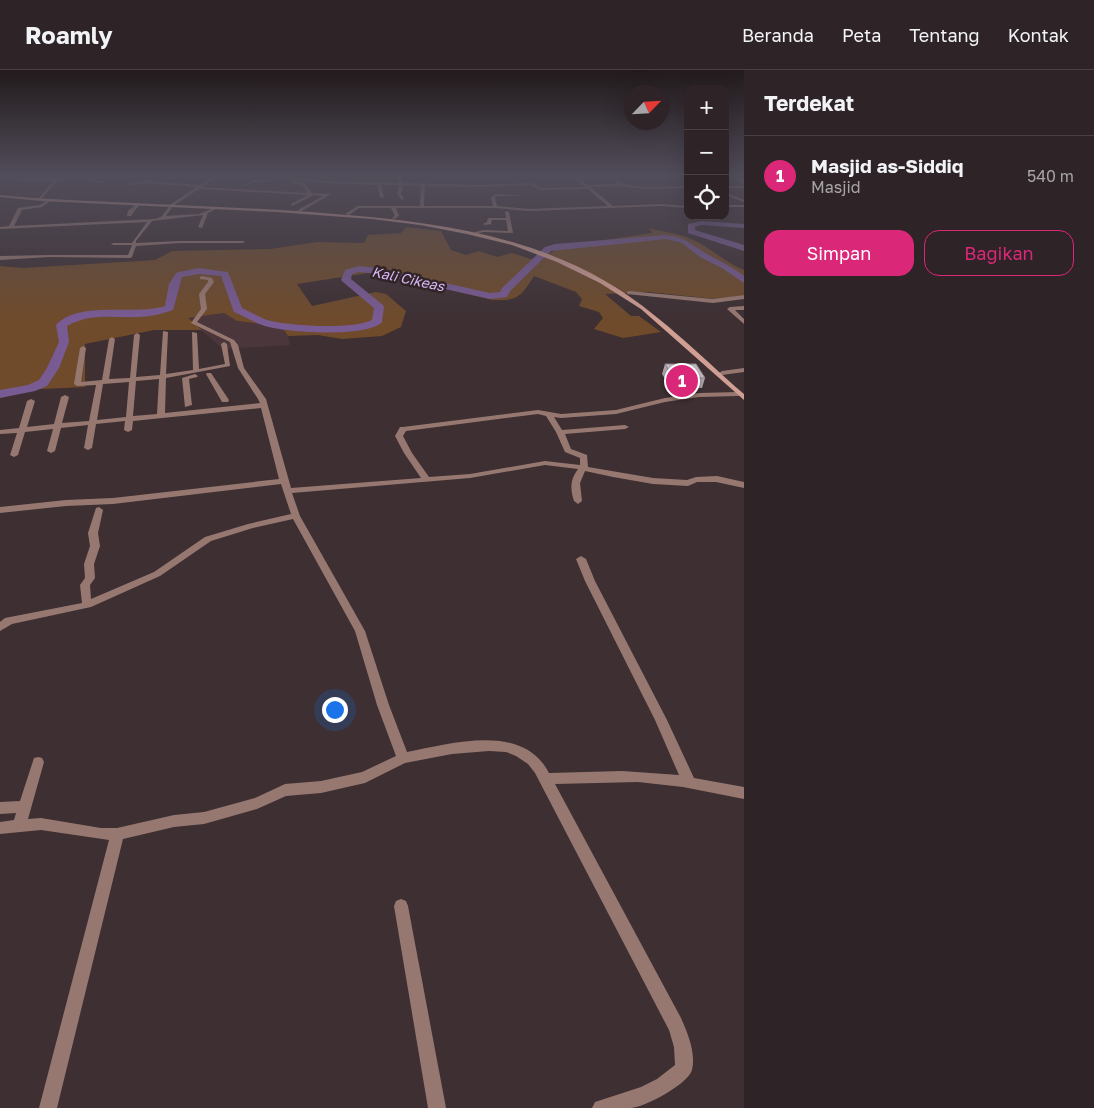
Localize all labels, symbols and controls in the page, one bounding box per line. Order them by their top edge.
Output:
text: Roamly [25,20,113,49]
text: Beranda [742,24,814,46]
text: Peta [842,24,881,46]
text: Tentang [909,24,980,46]
text: Kontak [1008,24,1069,46]
north arrow [624,85,669,130]
map controls [684,85,729,220]
button: + [684,85,729,130]
text: Terdekat [764,90,854,116]
button: − [684,130,729,175]
text: Masjid as-Siddiq [811,154,964,177]
text: 1 [776,166,784,186]
text: 540 m [1027,166,1074,186]
button: locate [684,175,729,220]
text: Masjid [811,177,861,197]
button: Simpan [764,230,914,276]
button: Bagikan [924,230,1074,276]
water label: Kali Cikeas [370,263,446,295]
pin: 1 [666,362,698,400]
your location [322,697,348,723]

